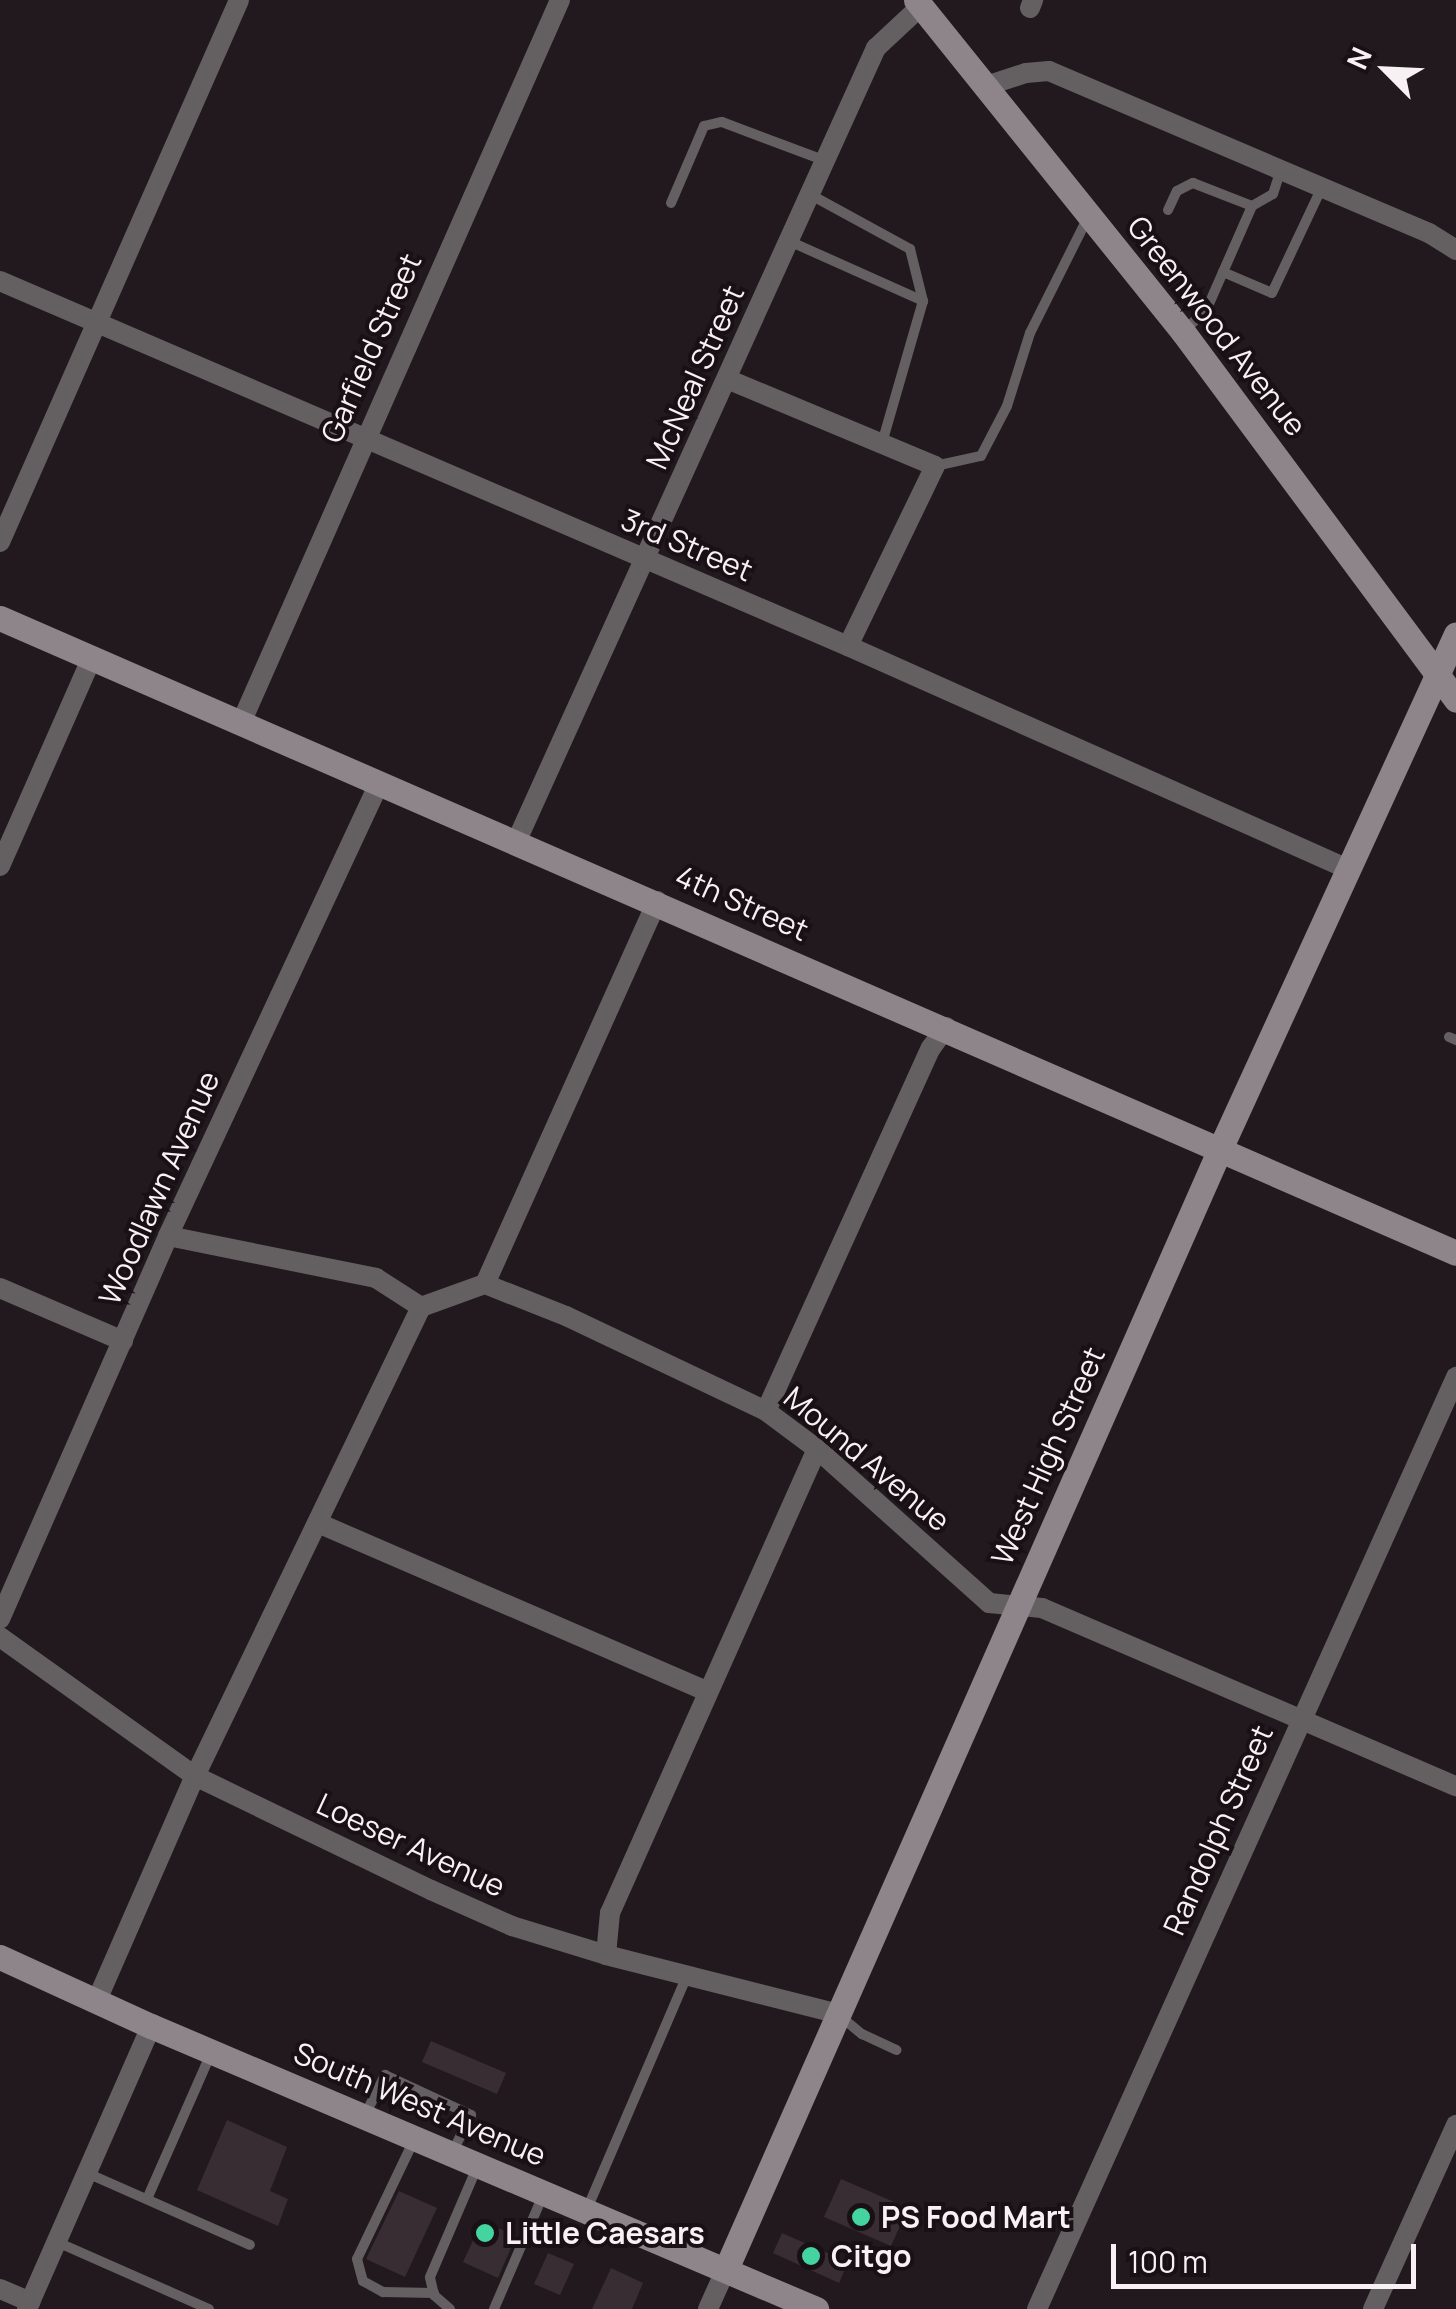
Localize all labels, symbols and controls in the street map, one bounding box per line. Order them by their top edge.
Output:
north arrow [1336,20,1436,120]
text: N [1337,41,1380,75]
street label: Greenwood Avenue [1120,209,1314,443]
street label: Garfield Street [313,248,429,448]
street label: McNeal Street [638,280,752,474]
street label: 3rd Street [616,501,758,589]
street label: 4th Street [670,858,814,948]
street label: Woodlawn Avenue [91,1066,227,1310]
street label: West High Street [984,1341,1112,1571]
street label: Mound Avenue [777,1379,957,1539]
street label: Randolph Street [1156,1720,1280,1940]
street label: Loeser Avenue [311,1786,511,1904]
street label: South West Avenue [289,2035,551,2173]
place label: PS Food Mart [881,2199,1071,2235]
marker: PS Food Mart [850,2206,872,2228]
place label: Little Caesars [505,2215,705,2251]
marker: Little Caesars [474,2222,496,2244]
scale bar [1116,2224,1421,2286]
place label: Citgo [831,2238,912,2274]
text: 100 m [1128,2241,1208,2282]
marker: Citgo [800,2245,822,2267]

